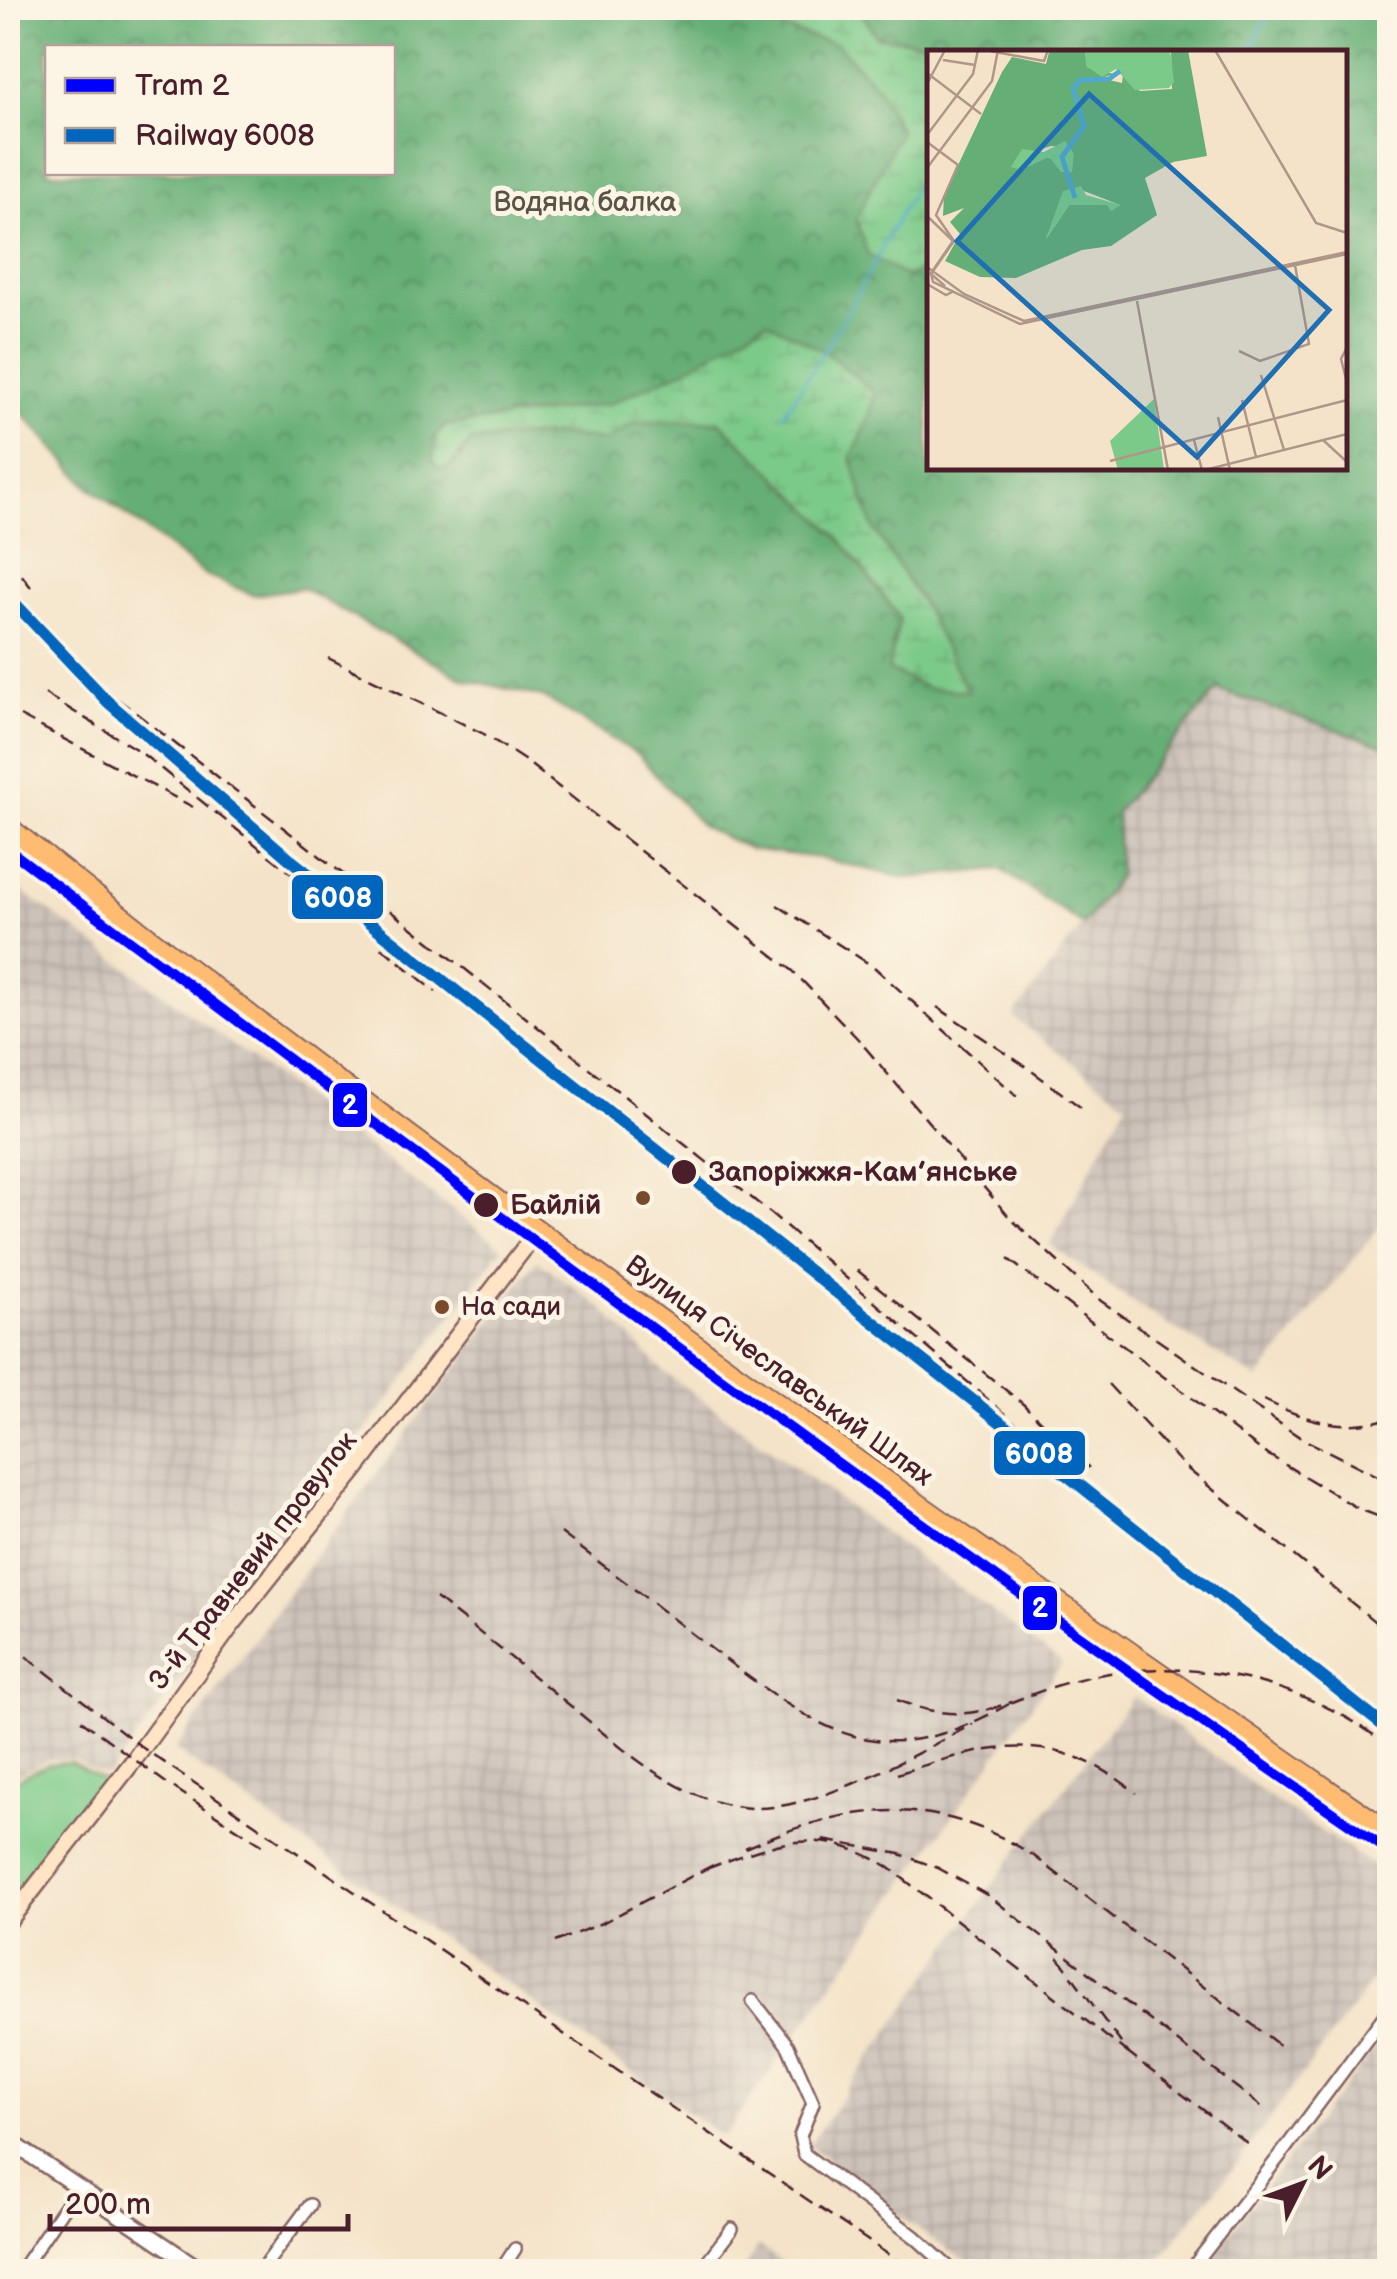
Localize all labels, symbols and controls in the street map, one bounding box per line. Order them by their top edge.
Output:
legend [45,45,395,175]
inset map [927,50,1347,470]
text: Tram 2 [135,68,230,104]
text: Railway 6008 [135,118,315,154]
park label: Водяна балка [494,186,677,219]
line badge: 6008 [290,873,385,921]
text: 6008 [304,882,372,915]
line badge: 2 [331,1081,369,1129]
text: 2 [342,1089,359,1122]
place label: Запоріжжя-Кам’янське [708,1156,1017,1189]
marker: Запоріжжя-Кам’янське [669,1157,699,1187]
unlabelled marker [633,1188,653,1208]
place label: Байлій [510,1189,601,1222]
marker: Байлій [471,1190,501,1220]
street label: Вулиця Січеславський Шлях [619,1248,939,1494]
place label: На сади [461,1292,561,1323]
marker: На сади [432,1297,452,1317]
street label: 3-й Травневий провулок [142,1425,364,1697]
line badge: 6008 [992,1429,1087,1477]
text: 6008 [1005,1438,1073,1471]
line badge: 2 [1021,1584,1059,1632]
text: 2 [1032,1592,1049,1625]
north arrow [1252,2134,1352,2234]
text: N [1300,2149,1339,2187]
scale bar [50,2169,348,2231]
text: 200 m [65,2187,151,2223]

